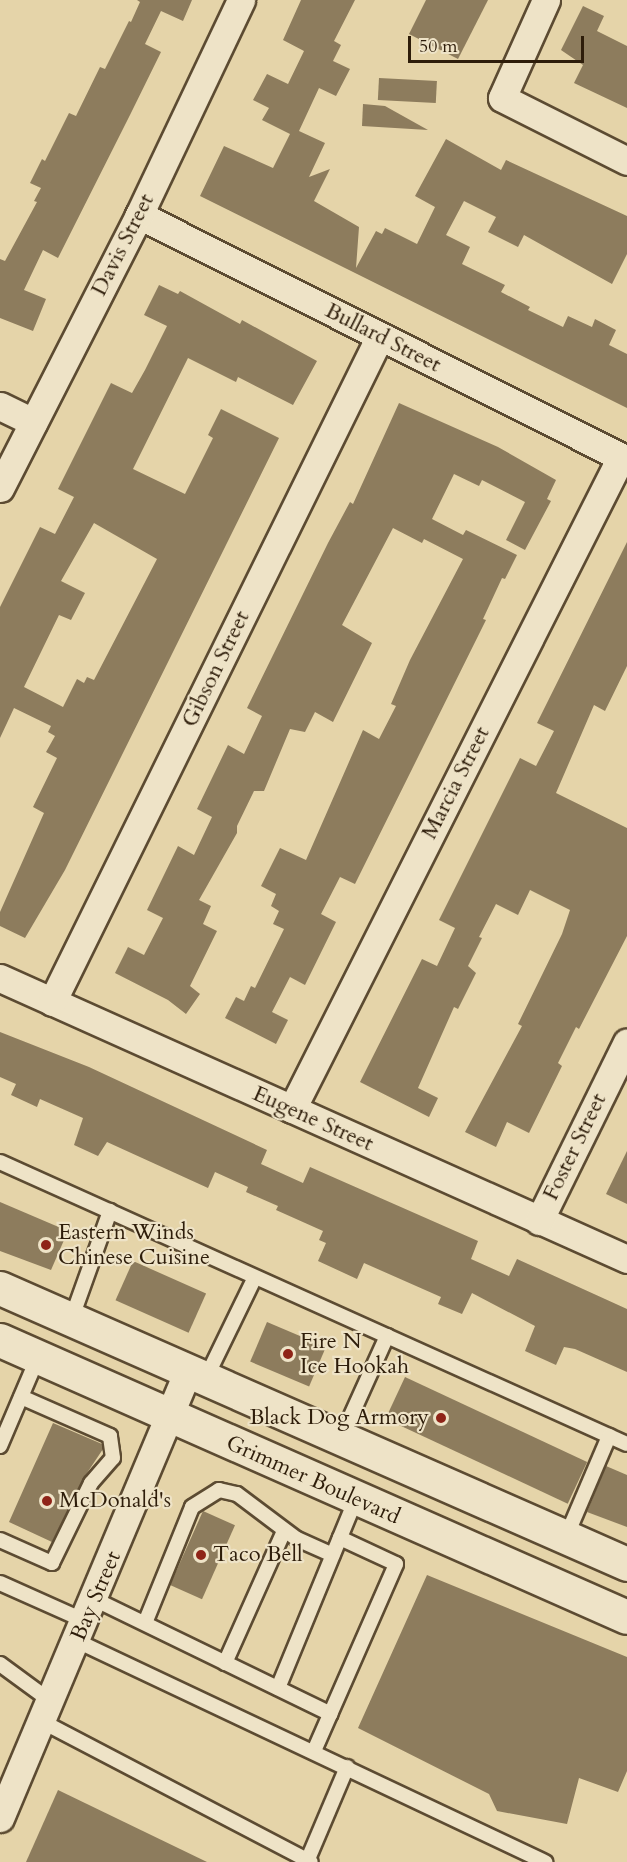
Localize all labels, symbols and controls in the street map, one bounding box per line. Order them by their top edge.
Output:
scale bar [411,24,586,62]
text: 50 m [419,34,458,59]
street label: Davis Street [86,190,160,300]
street label: Bullard Street [321,298,445,378]
street label: Gibson Street [177,607,255,731]
street label: Marcia Street [416,722,496,844]
street label: Eugene Street [249,1081,377,1157]
street label: Foster Street [538,1089,612,1205]
place label: Eastern Winds Chinese Cuisine [58,1219,210,1270]
marker: Eastern Winds Chinese Cuisine [39,1238,53,1252]
place label: Fire N Ice Hookah [300,1328,409,1380]
marker: Fire N Ice Hookah [281,1347,295,1361]
place label: Black Dog Armory [249,1405,429,1431]
marker: Black Dog Armory [434,1411,448,1425]
street label: Grimmer Boulevard [222,1430,404,1530]
place label: McDonald's [59,1488,171,1514]
marker: McDonald's [40,1494,54,1508]
place label: Taco Bell [213,1542,303,1568]
street label: Bay Street [65,1547,127,1645]
marker: Taco Bell [194,1548,208,1562]

